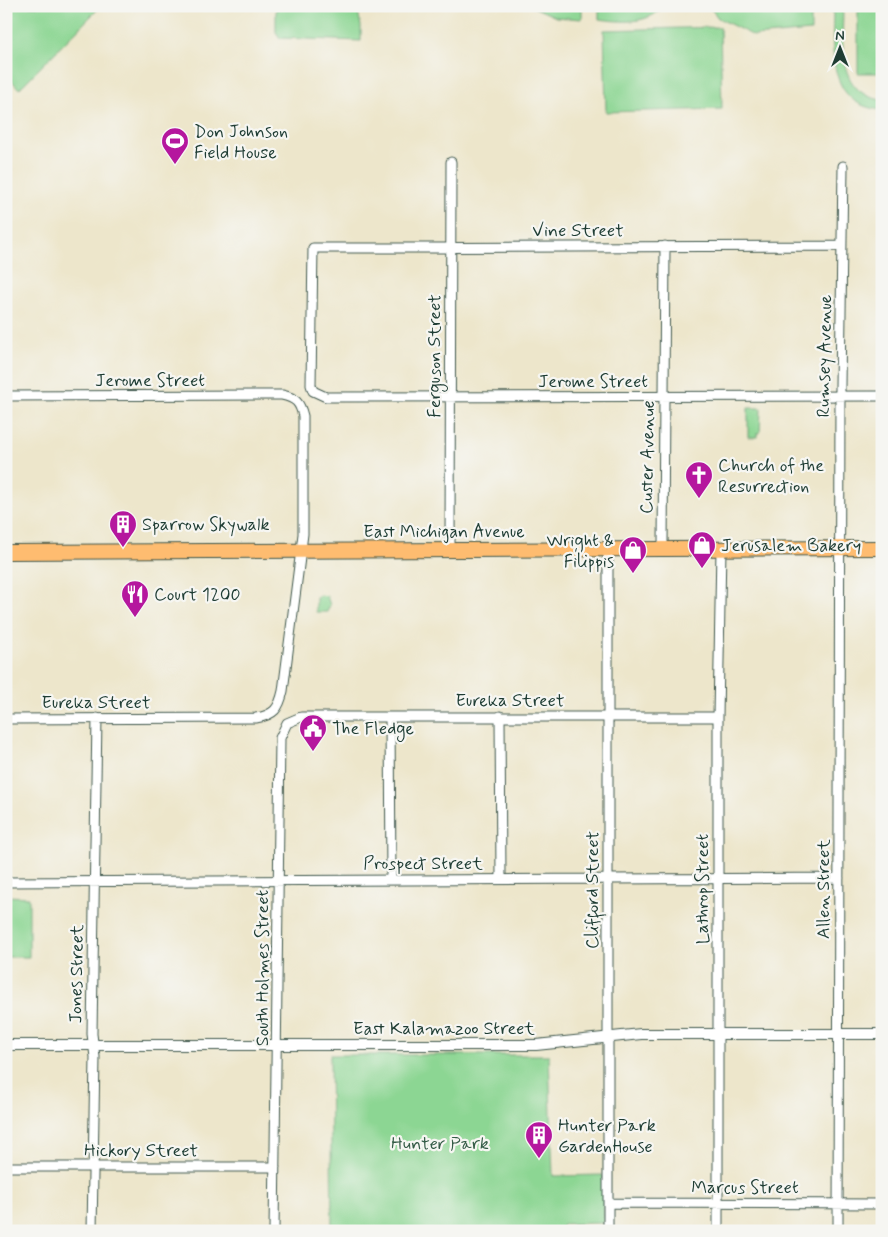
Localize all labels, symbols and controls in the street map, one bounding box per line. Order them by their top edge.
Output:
north arrow [816,22,866,72]
text: N [835,27,845,45]
place label: Don Johnson Field House [194,120,288,165]
sports icon: Don Johnson Field House [160,126,190,165]
street label: Vine Street [532,219,624,243]
street label: Ferguson Street [423,294,448,418]
street label: Rumsey Avenue [812,294,838,418]
street label: Jerome Street [95,369,205,393]
street label: Jerome Street [538,370,648,394]
street label: Custer Avenue [635,400,661,514]
place label: Church of the Resurrection [718,454,824,499]
church icon: Church of the Resurrection [684,460,714,499]
building icon: Sparrow Skywalk [108,509,138,548]
place label: Sparrow Skywalk [142,513,270,537]
street label: East Michigan Avenue [363,520,525,544]
place label: Wright & Filippis [547,529,614,574]
shop icon: Jerusalem Bakery [687,530,717,569]
place label: Jerusalem Bakery [721,534,861,558]
shop icon: Wright & Filippis [618,535,648,574]
restaurant icon: Court 1200 [120,579,150,618]
place label: Court 1200 [154,583,241,607]
street label: Eureka Street [456,689,564,713]
street label: Eureka Street [42,691,150,715]
public building icon: The Fledge [298,713,328,752]
place label: The Fledge [332,717,414,742]
street label: Clifford Street [581,831,607,949]
street label: Lathrop Street [691,834,715,944]
street label: Allen Street [812,839,836,939]
street label: Prospect Street [363,852,483,876]
street label: South Holmes Street [251,889,275,1046]
street label: Jones Street [64,924,90,1024]
street label: East Kalamazoo Street [353,1017,535,1041]
place label: Hunter Park GardenHouse [558,1114,656,1159]
building icon: Hunter Park GardenHouse [524,1120,554,1159]
park label: Hunter Park [391,1132,489,1156]
street label: Hickory Street [84,1139,198,1163]
street label: Marcus Street [691,1176,799,1200]

